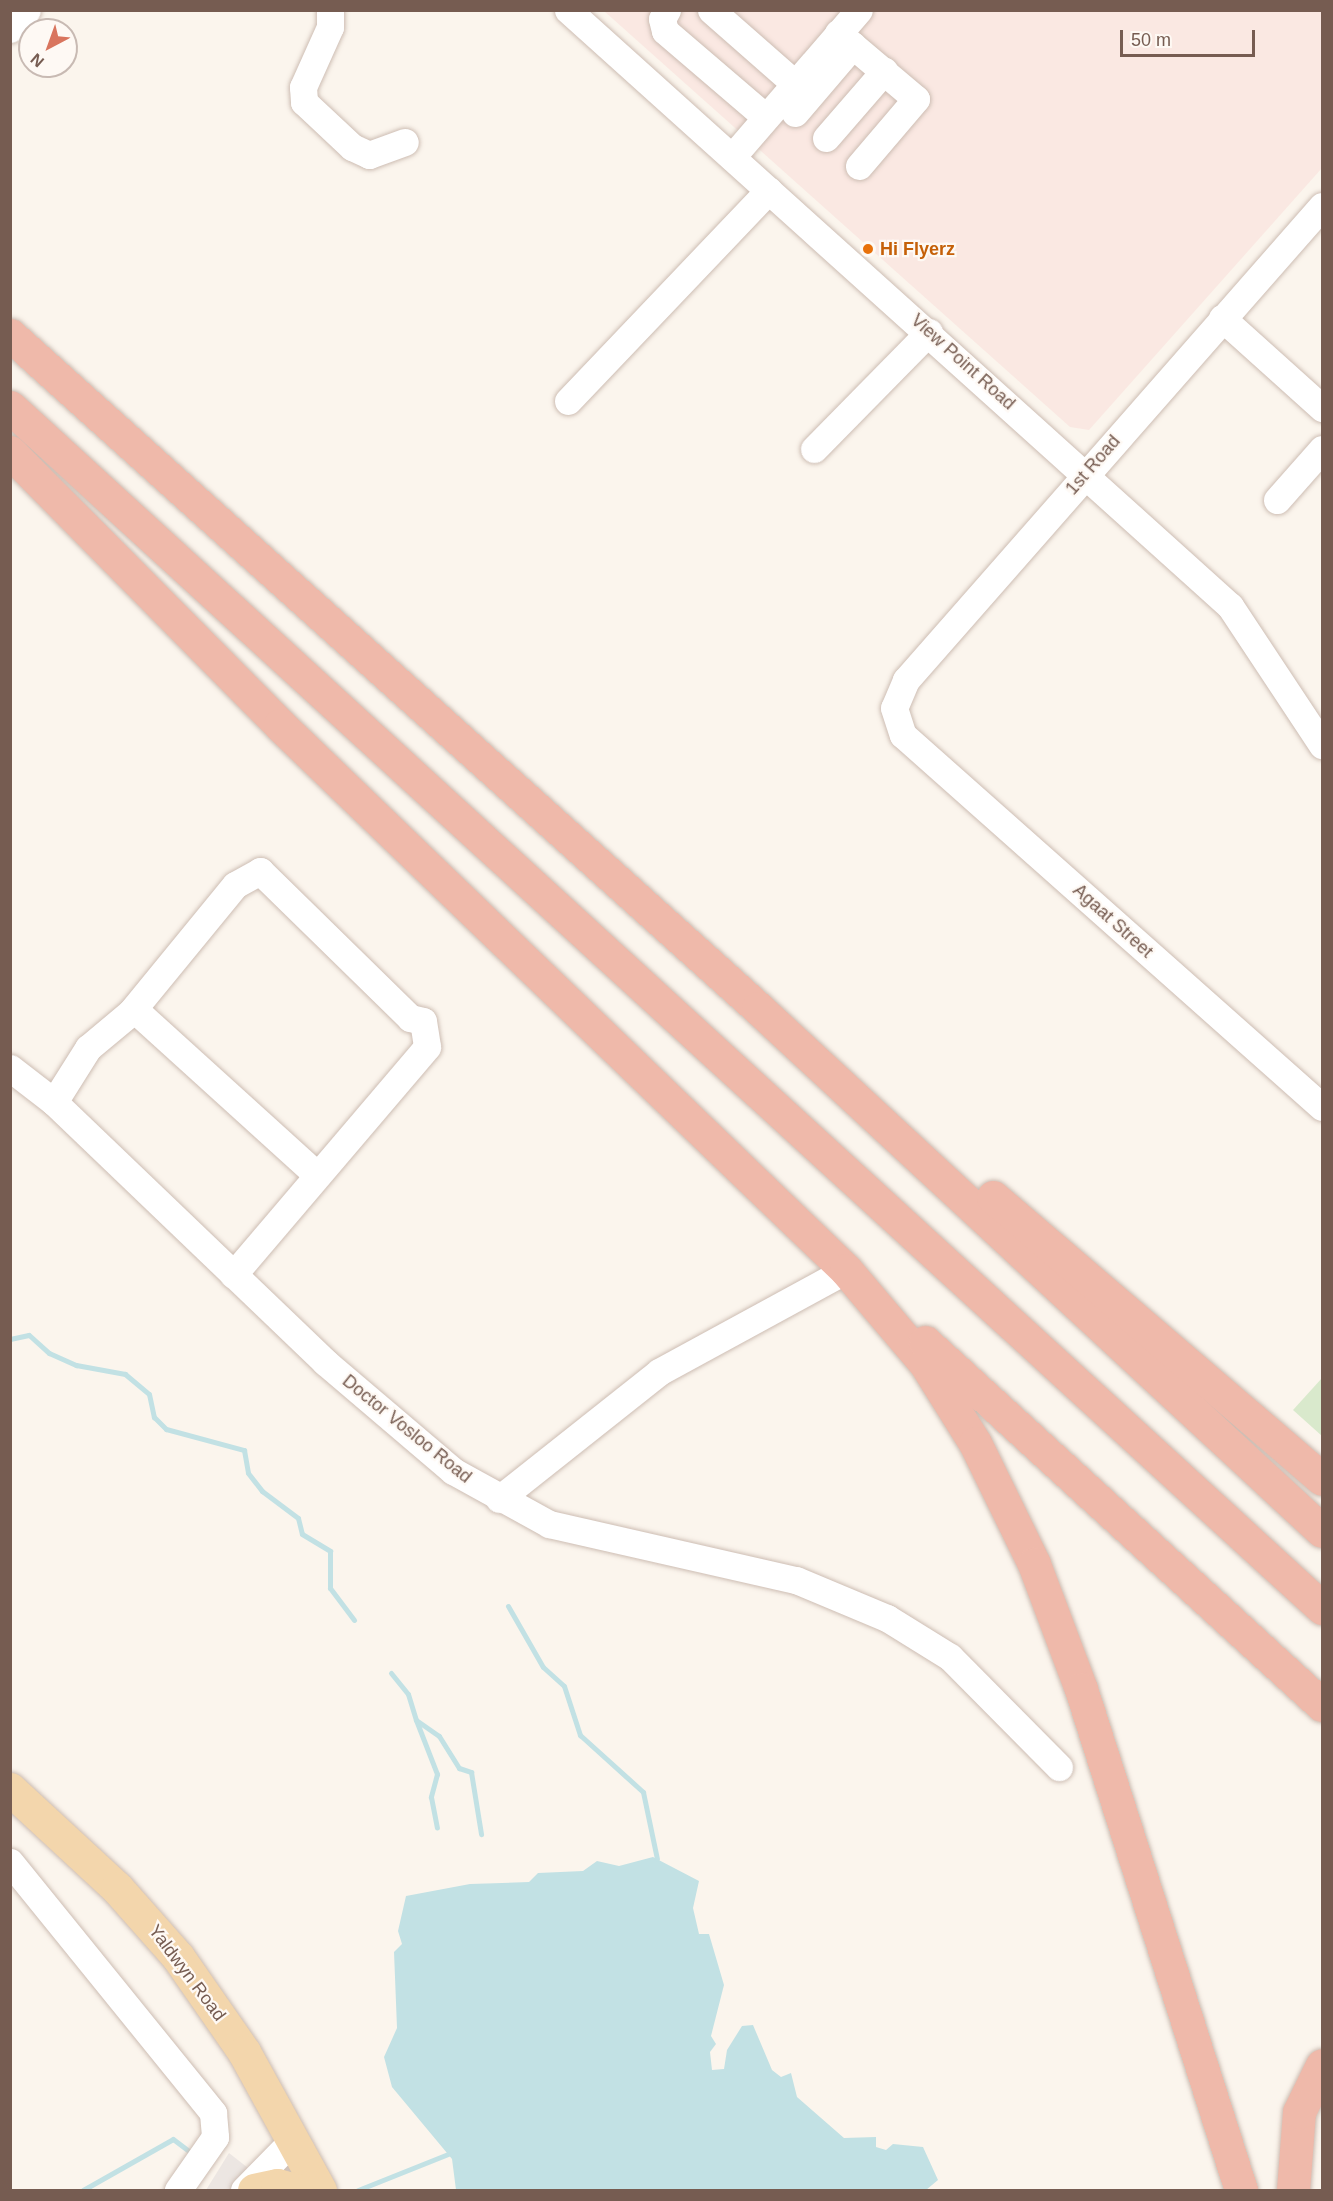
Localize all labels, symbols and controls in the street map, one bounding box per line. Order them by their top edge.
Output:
north arrow [18,18,78,78]
scale bar [1123,18,1258,56]
text: 50 m [1131,30,1171,50]
text: N [27,50,47,71]
place label: Hi Flyerz [880,238,955,260]
marker: Hi Flyerz [861,242,875,256]
street label: View Point Road [906,310,1020,414]
street label: 1st Road [1061,431,1125,499]
street label: Agaat Street [1069,879,1157,963]
street label: Doctor Vosloo Road [338,1370,476,1488]
street label: Yaldwyn Road [144,1921,230,2025]

